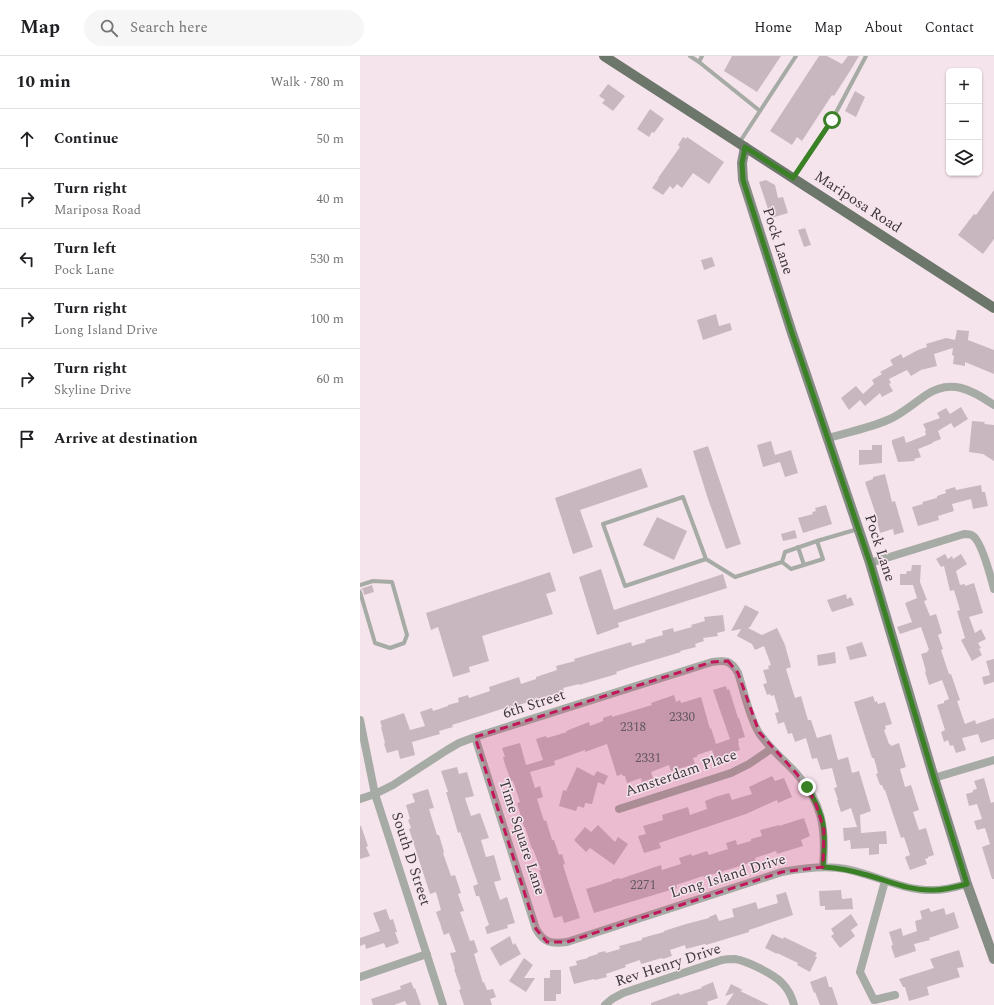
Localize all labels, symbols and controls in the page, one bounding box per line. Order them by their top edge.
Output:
search box [84,10,364,46]
text: Map [20,13,60,42]
text: Search here [130,16,208,39]
icon: search [98,17,120,39]
text: Home [754,17,792,38]
text: Map [814,17,842,38]
text: About [864,17,903,38]
text: Contact [925,17,974,38]
map controls [946,68,982,176]
button: + [946,68,982,104]
text: 10 min [16,69,71,95]
text: Walk · 780 m [270,72,344,92]
button: − [946,104,982,140]
route start [823,111,841,129]
text: Continue [54,127,119,150]
icon: ahead [16,128,38,150]
text: 50 m [317,129,344,149]
button: layers [946,140,982,176]
street label: Mariposa Road [810,165,906,239]
text: Turn right [54,177,127,200]
icon: right [16,188,38,210]
text: 40 m [317,189,344,209]
text: Mariposa Road [54,200,141,220]
street label: Pock Lane [756,204,800,278]
text: Turn left [54,237,116,260]
icon: left [16,248,38,270]
text: 530 m [310,249,344,269]
text: Pock Lane [54,260,114,280]
text: Turn right [54,297,127,320]
icon: right [16,308,38,330]
text: 100 m [310,309,344,329]
text: Long Island Drive [54,320,158,340]
text: Turn right [54,357,127,380]
icon: right [16,368,38,390]
text: 60 m [317,369,344,389]
text: Skyline Drive [54,380,131,400]
text: Arrive at destination [54,427,198,450]
icon: arrive [16,428,38,450]
street label: Pock Lane [858,511,902,585]
street label: 6th Street [500,683,568,725]
house number: 2330 [669,707,696,727]
house number: 2318 [620,717,646,737]
street label: Amsterdam Place [622,743,740,803]
house number: 2331 [635,748,661,768]
street label: Time Square Lane [492,776,552,898]
route end [798,778,816,796]
street label: South D Street [385,809,437,909]
street label: Long Island Drive [667,847,789,905]
house number: 2271 [630,875,656,895]
street label: Rev Henry Drive [612,937,724,993]

